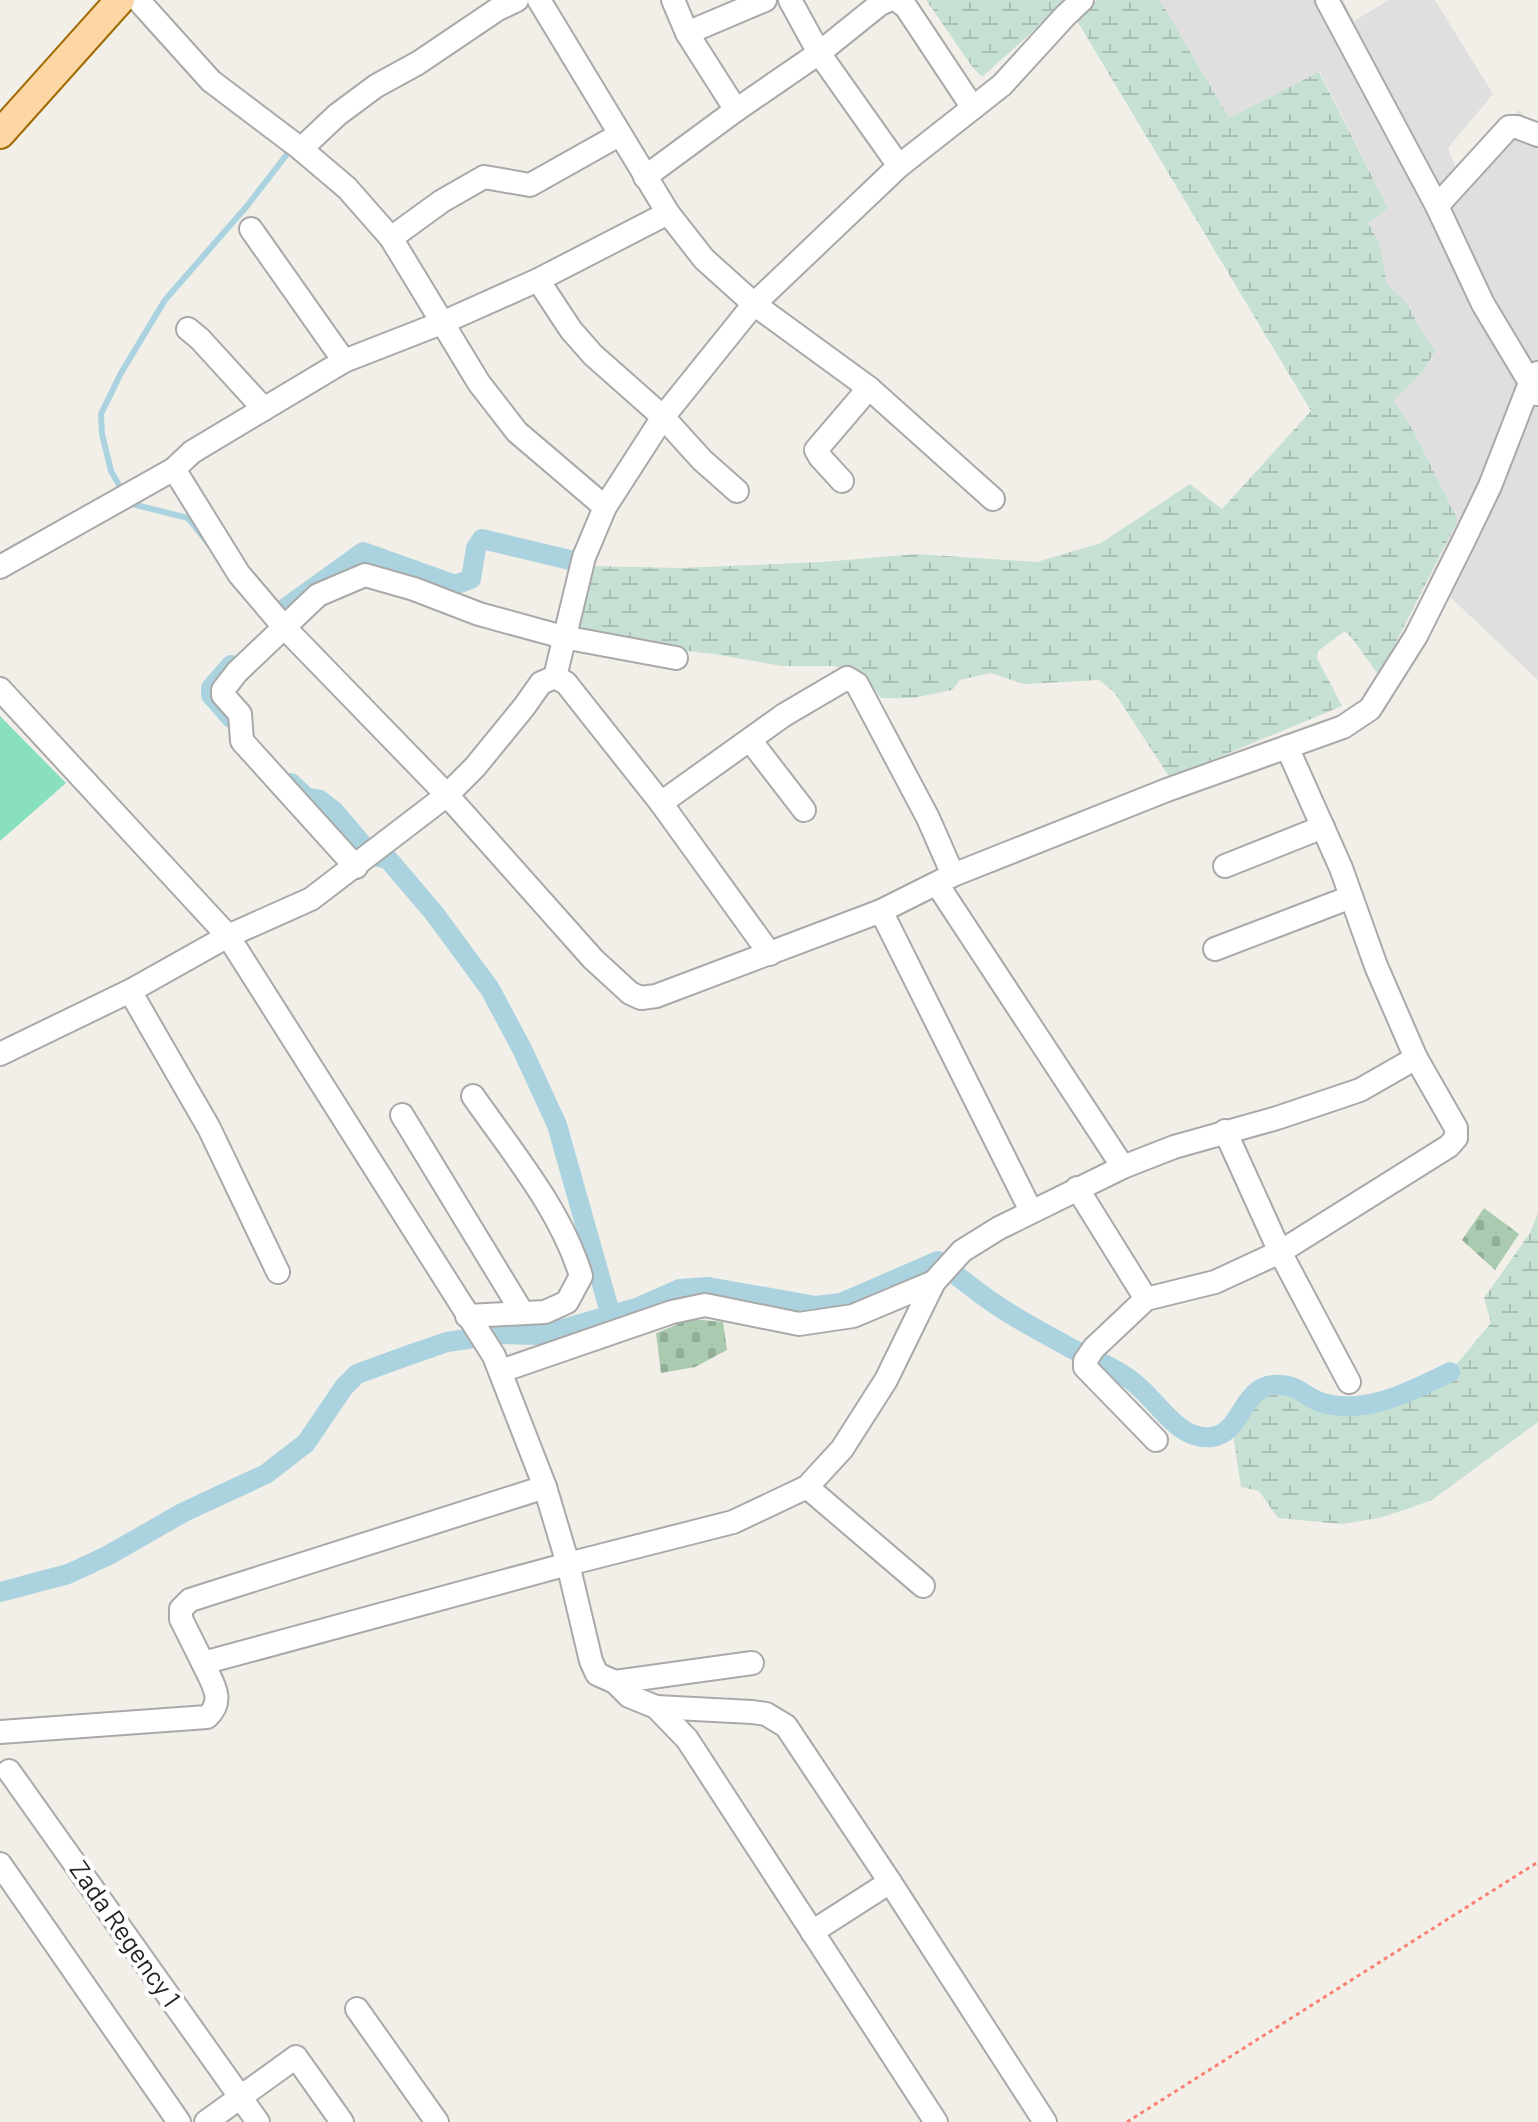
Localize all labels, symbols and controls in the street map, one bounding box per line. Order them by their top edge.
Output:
street label: Zada Regency 1 [64,1854,188,2012]

